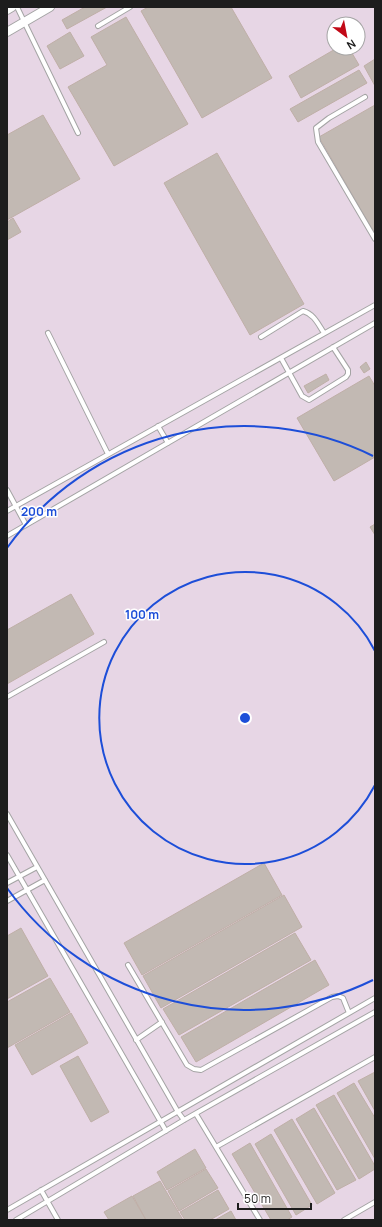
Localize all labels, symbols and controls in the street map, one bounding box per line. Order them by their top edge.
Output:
north arrow [326,16,366,56]
text: N [344,36,359,53]
text: 200 m [21,503,57,520]
text: 100 m [125,606,159,623]
centre of rings [238,711,252,725]
scale bar [238,1185,311,1211]
text: 50 m [244,1190,271,1207]

